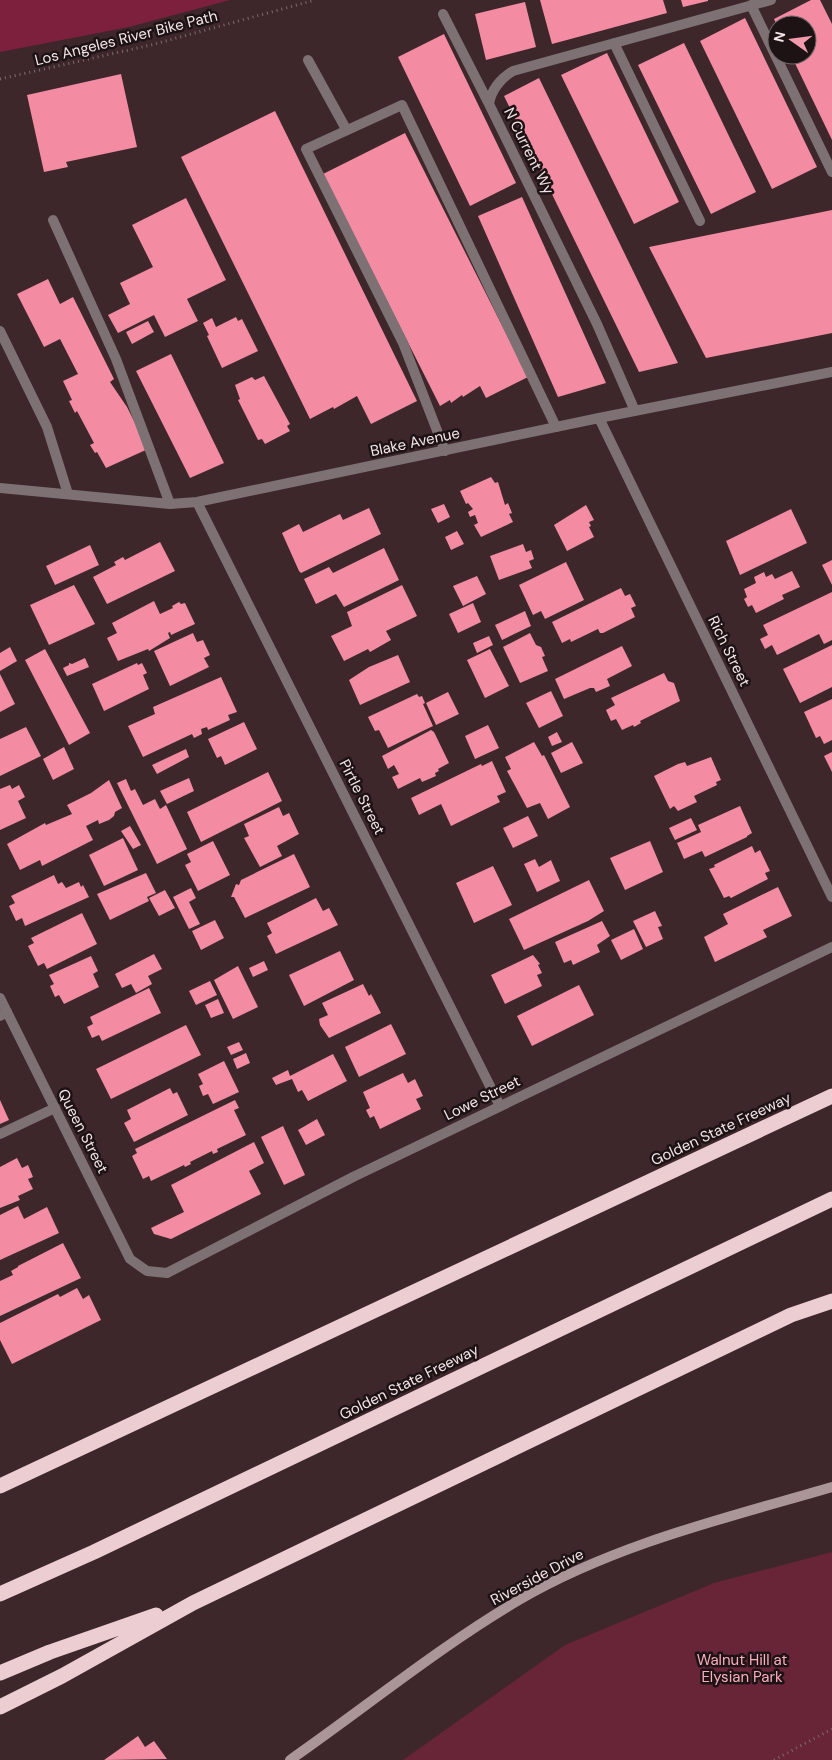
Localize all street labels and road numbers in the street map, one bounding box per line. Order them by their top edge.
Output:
street label: Los Angeles River Bike Path [33,6,219,70]
street label: N Current Wy [499,104,559,198]
street label: Blake Avenue [368,423,462,461]
street label: Rich Street [703,612,755,690]
street label: Pirtle Street [334,756,390,838]
street label: Lowe Street [441,1071,524,1125]
street label: Queen Street [53,1085,113,1177]
street label: Golden State Freeway [648,1087,795,1170]
street label: Golden State Freeway [336,1339,482,1424]
street label: Riverside Drive [487,1544,587,1610]

